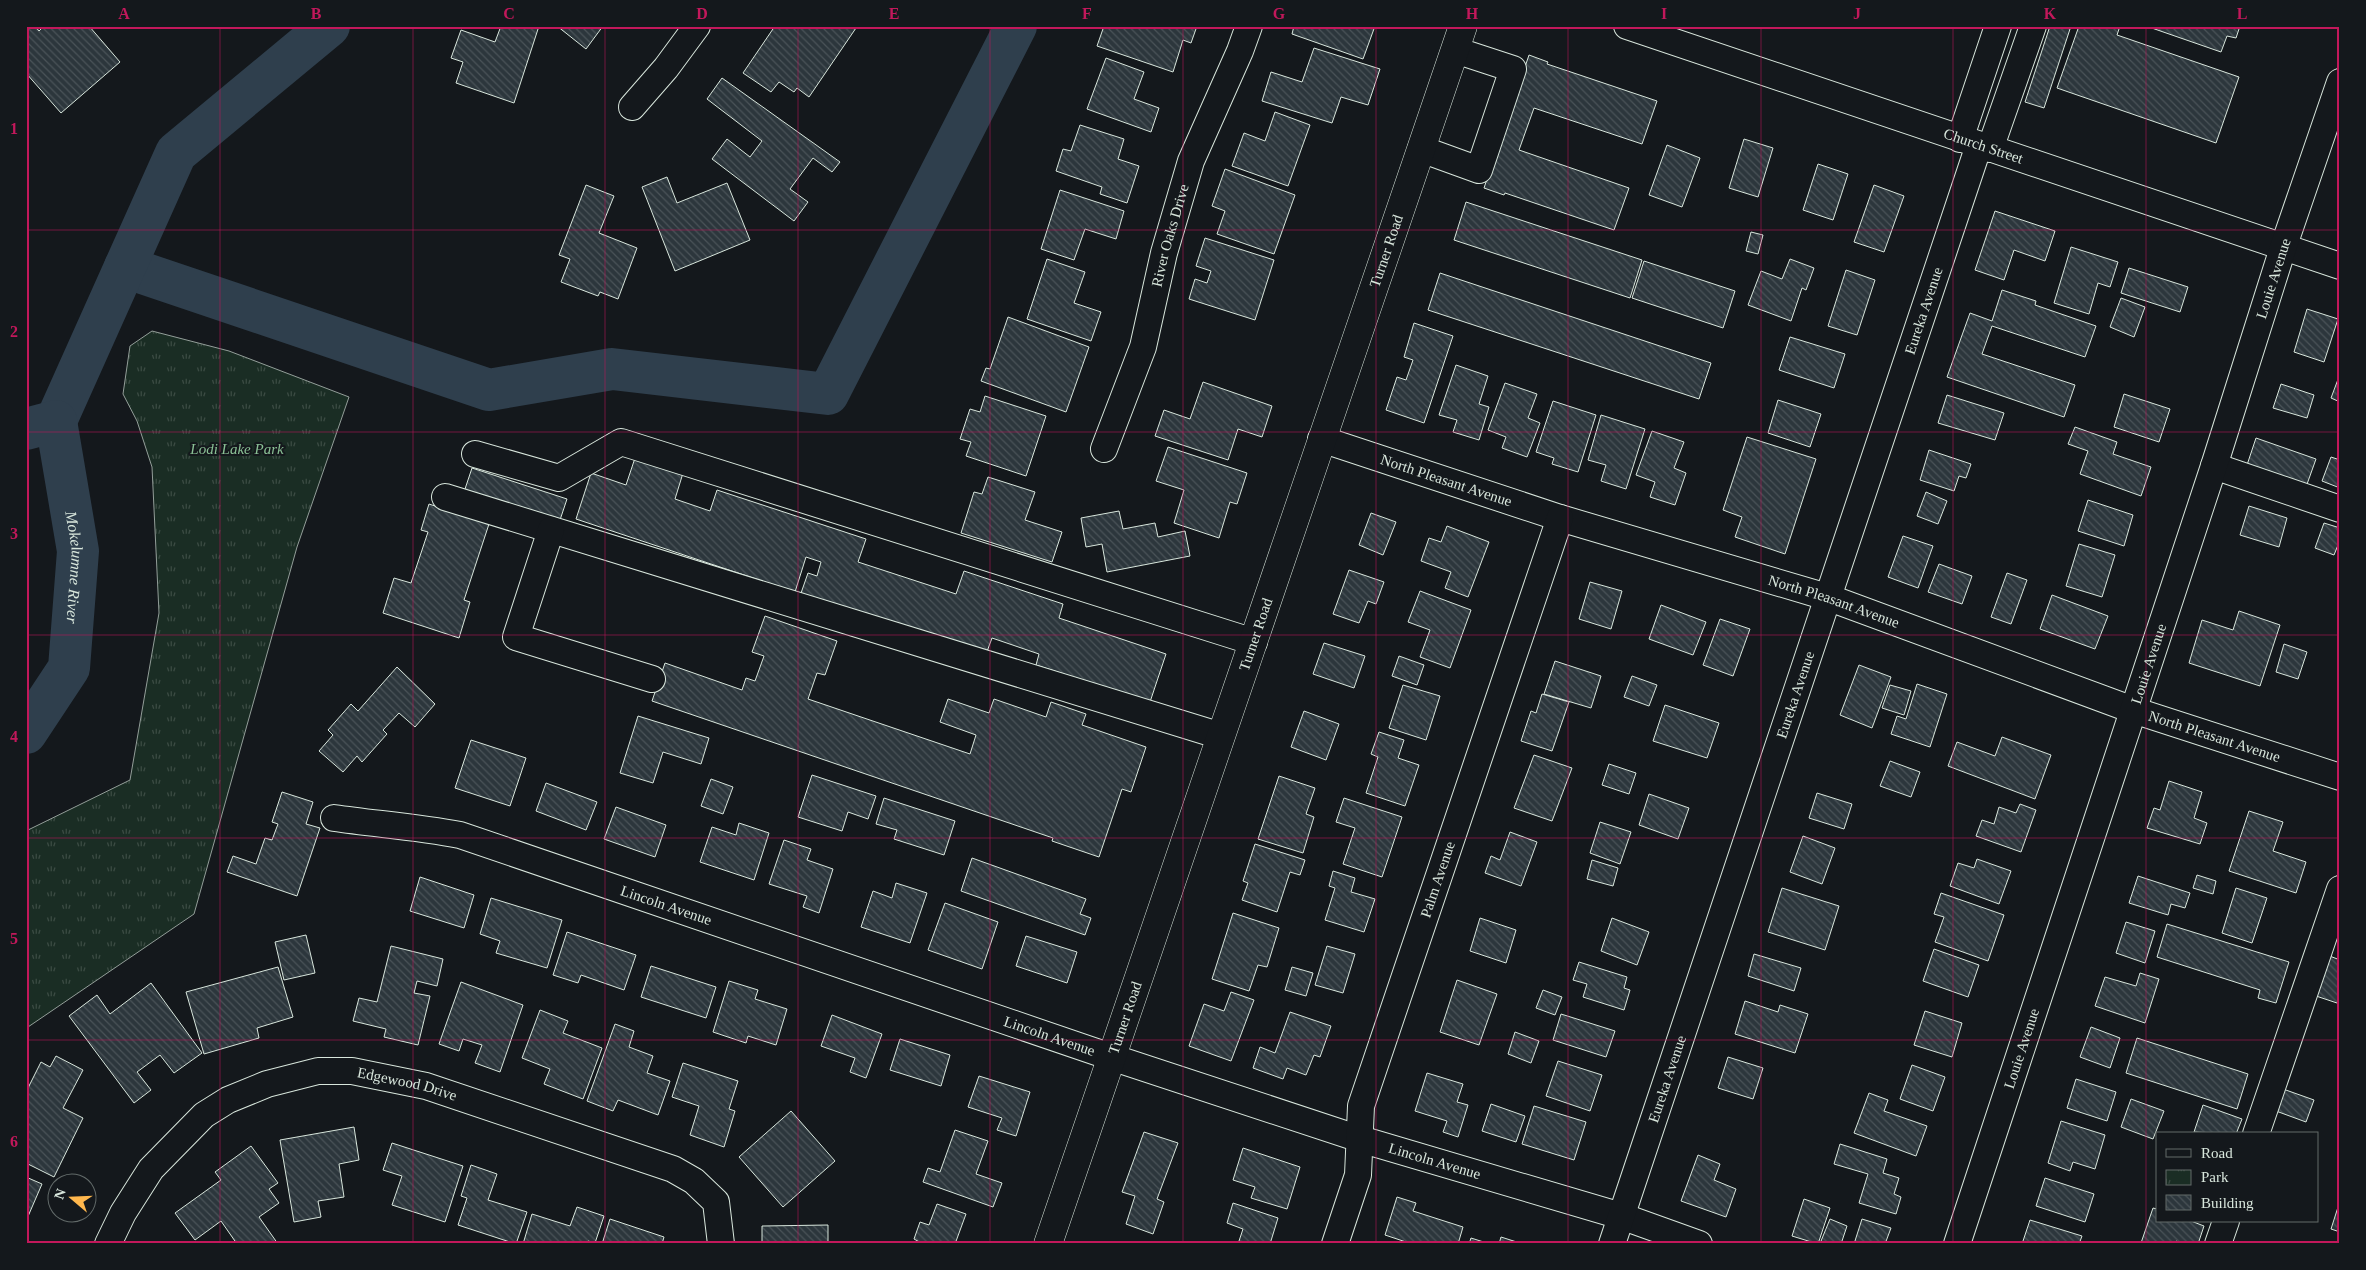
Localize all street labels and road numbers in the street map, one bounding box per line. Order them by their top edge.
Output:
street label: Church Street [1941,125,2026,167]
street label: River Oaks Drive [1149,182,1192,288]
street label: Turner Road [1367,212,1406,289]
street label: Louie Avenue [2253,236,2294,321]
street label: Eureka Avenue [1902,265,1946,356]
street label: North Pleasant Avenue [1379,451,1514,510]
street label: North Pleasant Avenue [1766,572,1902,631]
street label: Turner Road [1236,596,1276,673]
street label: Louie Avenue [2128,621,2169,706]
street label: Eureka Avenue [1773,649,1818,741]
street label: North Pleasant Avenue [2147,708,2283,765]
street label: Palm Avenue [1417,839,1458,920]
street label: Lincoln Avenue [619,882,714,928]
street label: Turner Road [1105,979,1145,1056]
street label: Louie Avenue [2001,1006,2042,1091]
street label: Lincoln Avenue [1002,1013,1097,1059]
street label: Eureka Avenue [1645,1033,1689,1125]
street label: Edgewood Drive [356,1064,459,1104]
street label: Lincoln Avenue [1387,1140,1483,1182]

